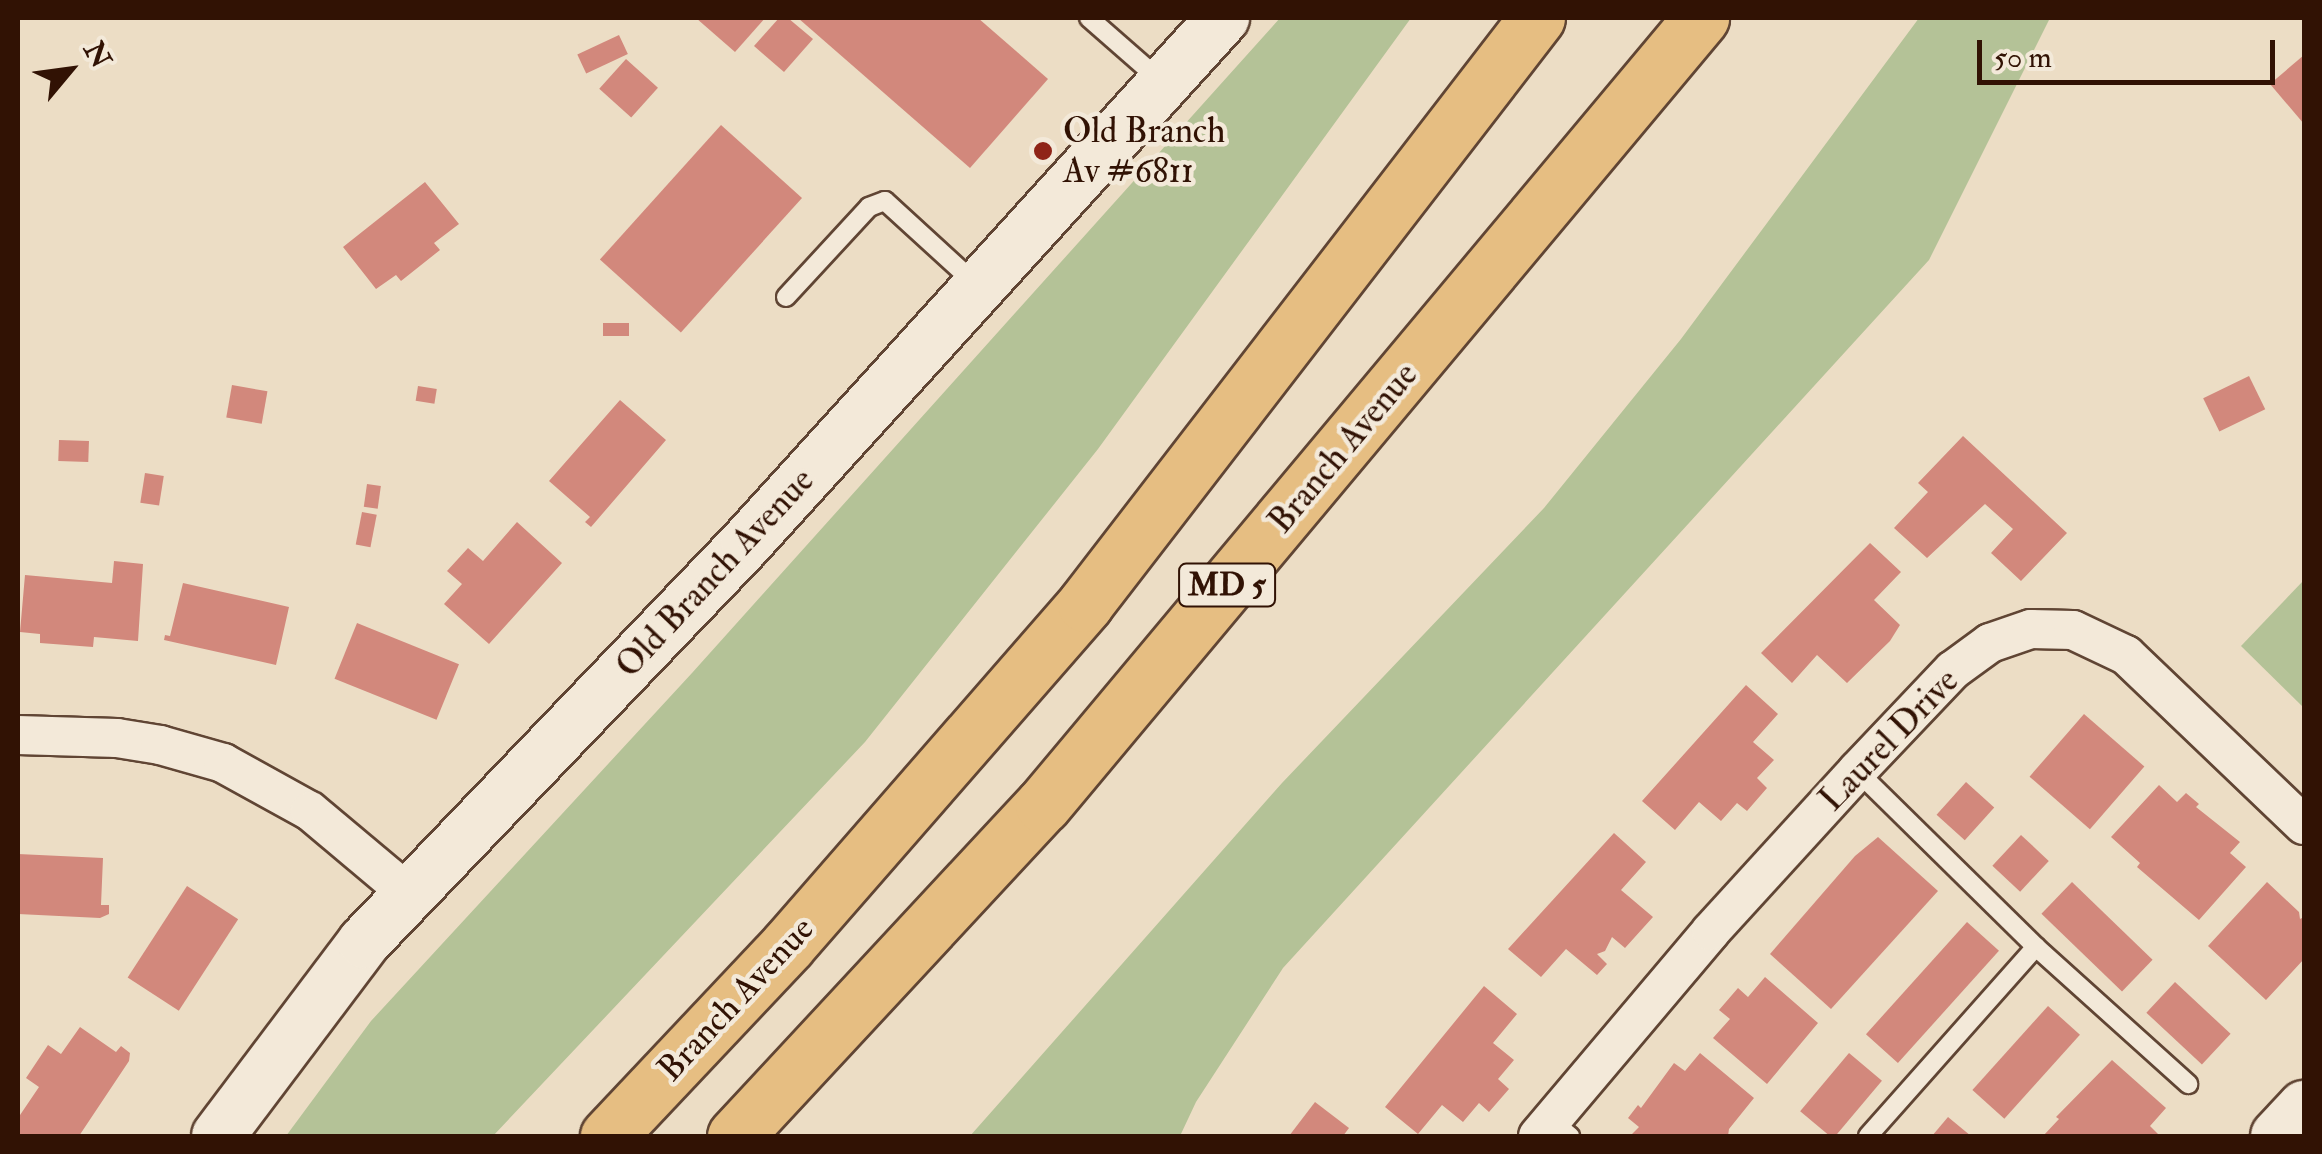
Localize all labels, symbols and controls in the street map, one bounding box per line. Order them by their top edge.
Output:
north arrow [20,20,120,120]
scale bar [1982,20,2280,82]
text: N [75,36,118,75]
text: 50 m [1994,39,2052,76]
place label: Old Branch Av #6811 [1063,110,1225,192]
marker: Old Branch Av #6811 [1032,140,1054,162]
street label: Branch Avenue [1260,354,1426,542]
street label: Old Branch Avenue [607,460,823,686]
road number: MD 5 [1177,558,1277,612]
street label: Laurel Drive [1811,660,1967,820]
street label: Branch Avenue [649,908,823,1090]

